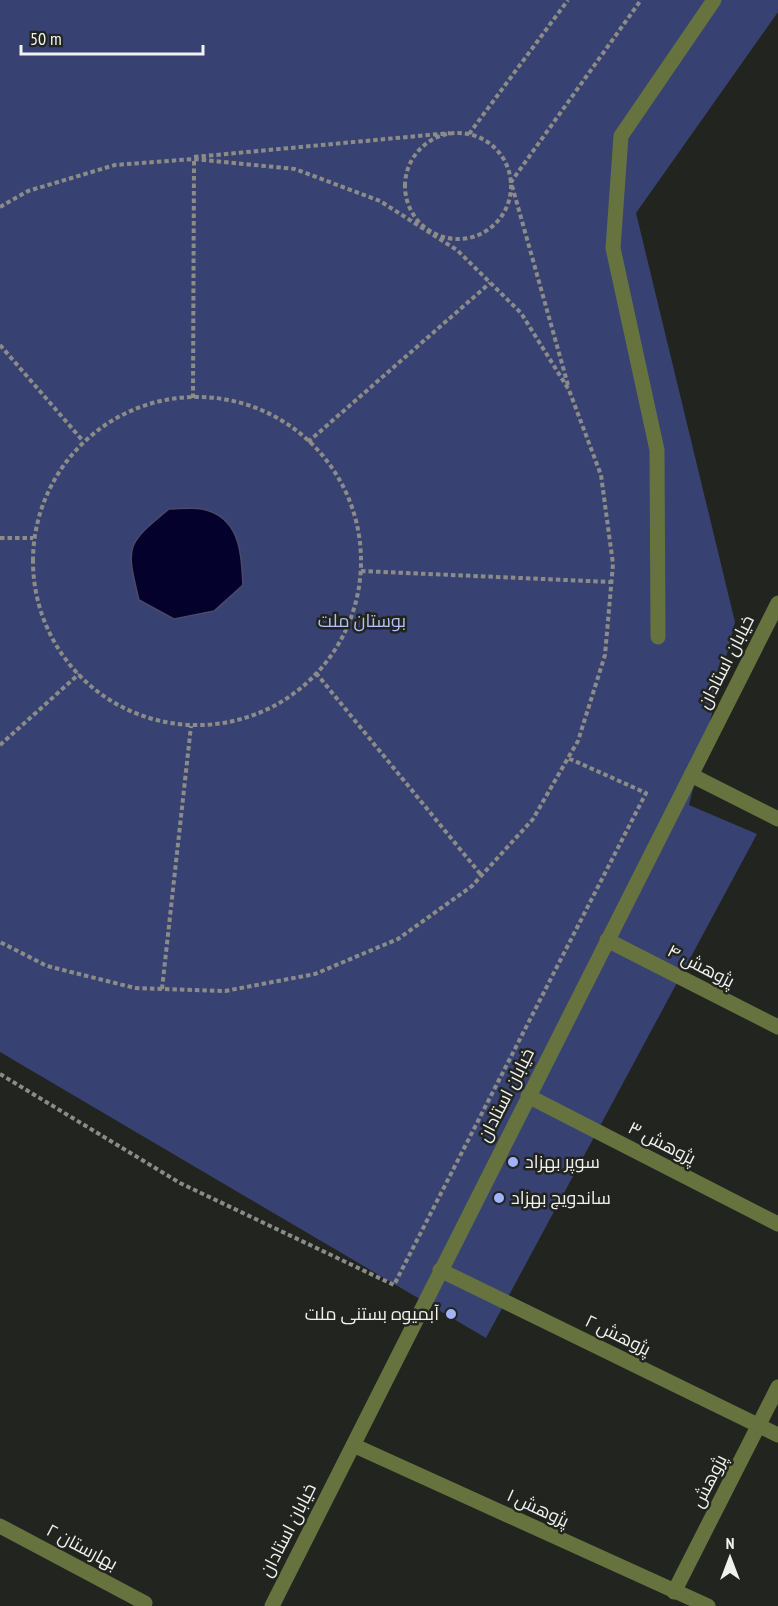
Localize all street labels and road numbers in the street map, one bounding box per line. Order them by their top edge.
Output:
street label: خیابان استادان [692,611,759,713]
street label: پژوهش ۴ [663,939,739,993]
street label: خیابان استادان [472,1044,539,1146]
street label: پژوهش ۳ [624,1116,700,1170]
street label: پژوهش ۲ [581,1309,655,1361]
street label: پژوهش [685,1450,733,1512]
street label: خیابان استادان [254,1479,321,1581]
street label: پژوهش ۱ [503,1483,573,1533]
street label: بهارستان ۲ [43,1518,122,1575]

